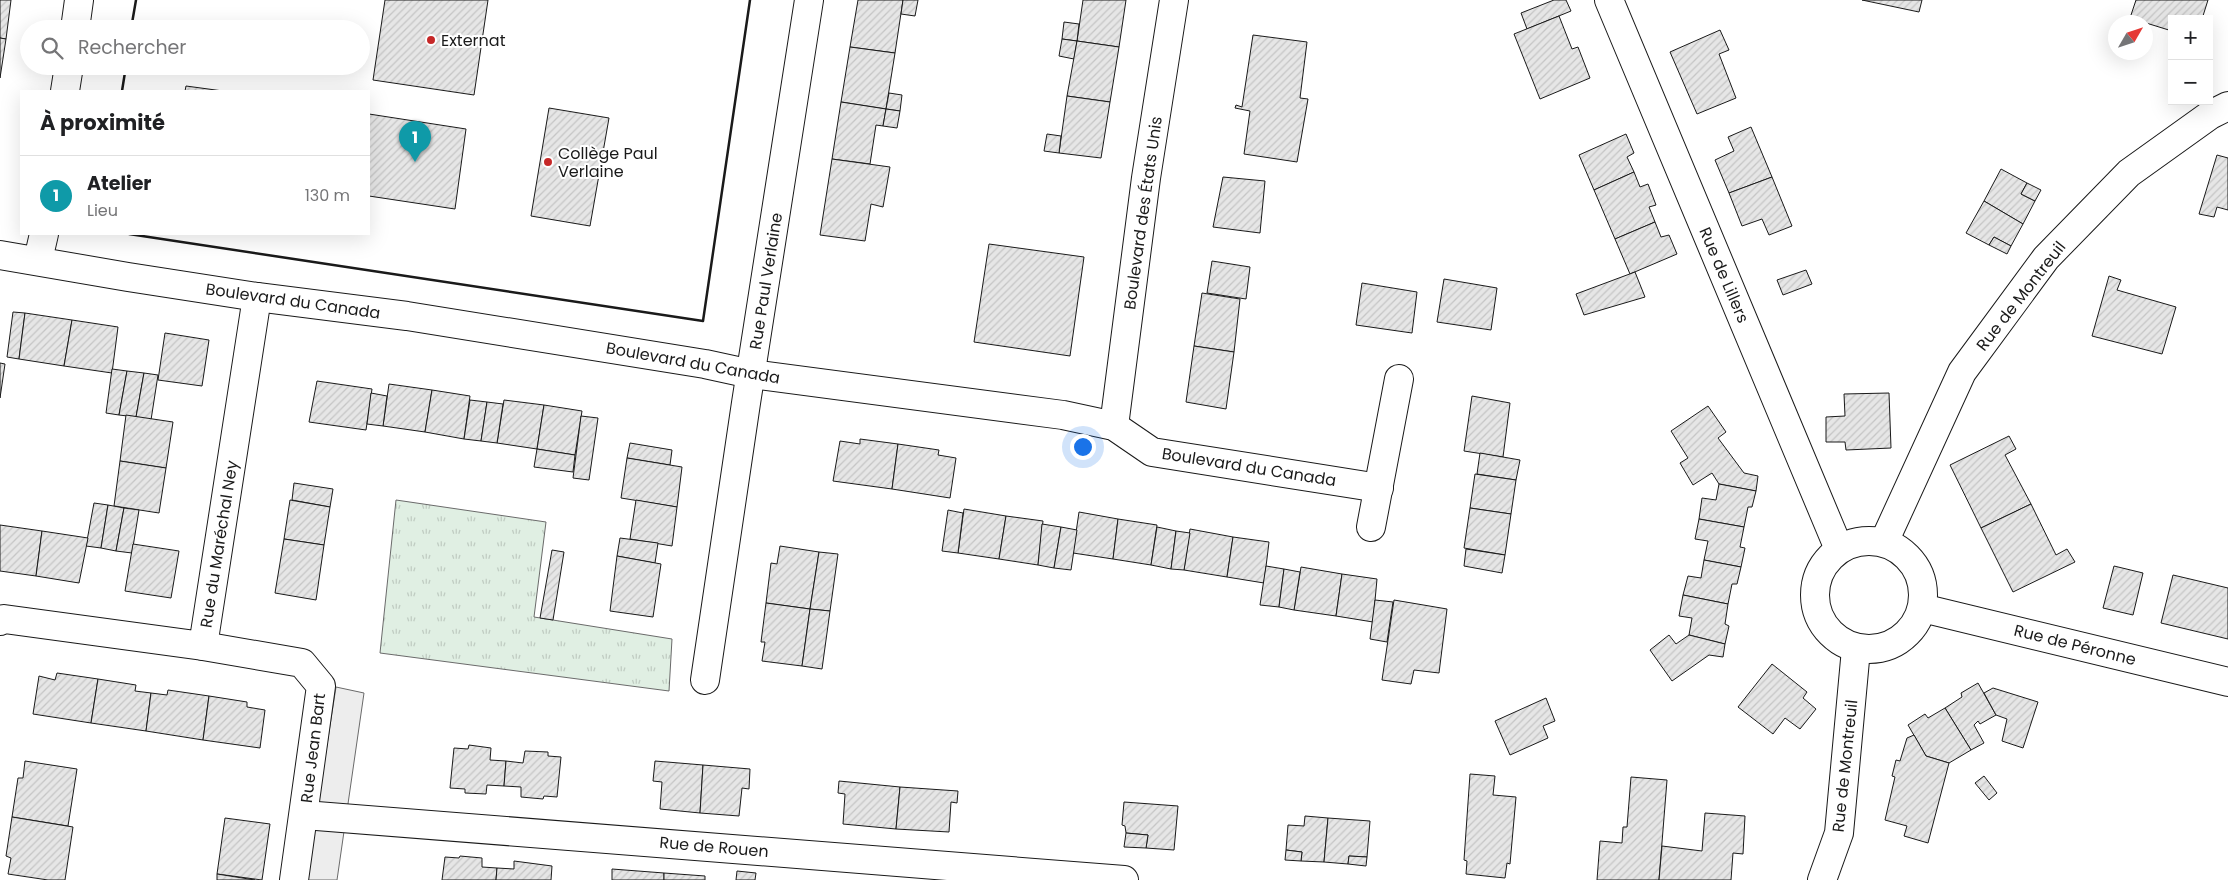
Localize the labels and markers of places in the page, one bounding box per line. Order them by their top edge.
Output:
place label: Externat [441,29,506,52]
marker: Externat [425,34,437,46]
pin: 1 [399,121,431,162]
place label: Collège Paul Verlaine [558,142,658,183]
marker: Collège Paul Verlaine [542,156,554,168]

